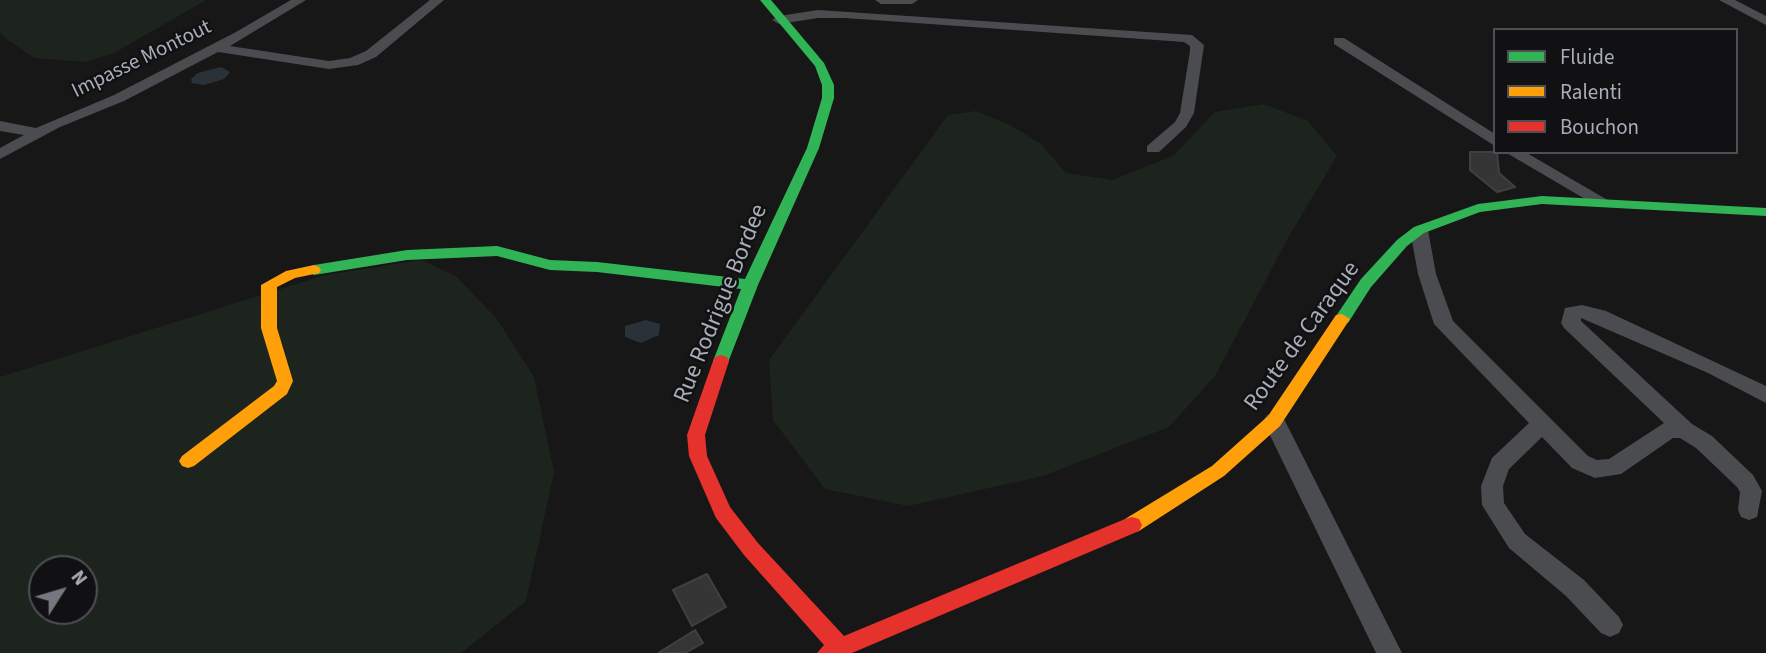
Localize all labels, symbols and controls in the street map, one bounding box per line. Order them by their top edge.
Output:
street label: Impasse Montout [68,15,216,105]
legend [1493,28,1738,154]
text: Fluide [1560,42,1614,72]
text: Ralenti [1560,77,1622,107]
text: Bouchon [1560,112,1639,142]
street label: Rue Rodrigue Bordee [669,201,775,407]
street label: Route de Caraque [1239,257,1367,417]
north arrow [28,555,98,625]
text: N [64,565,93,591]

